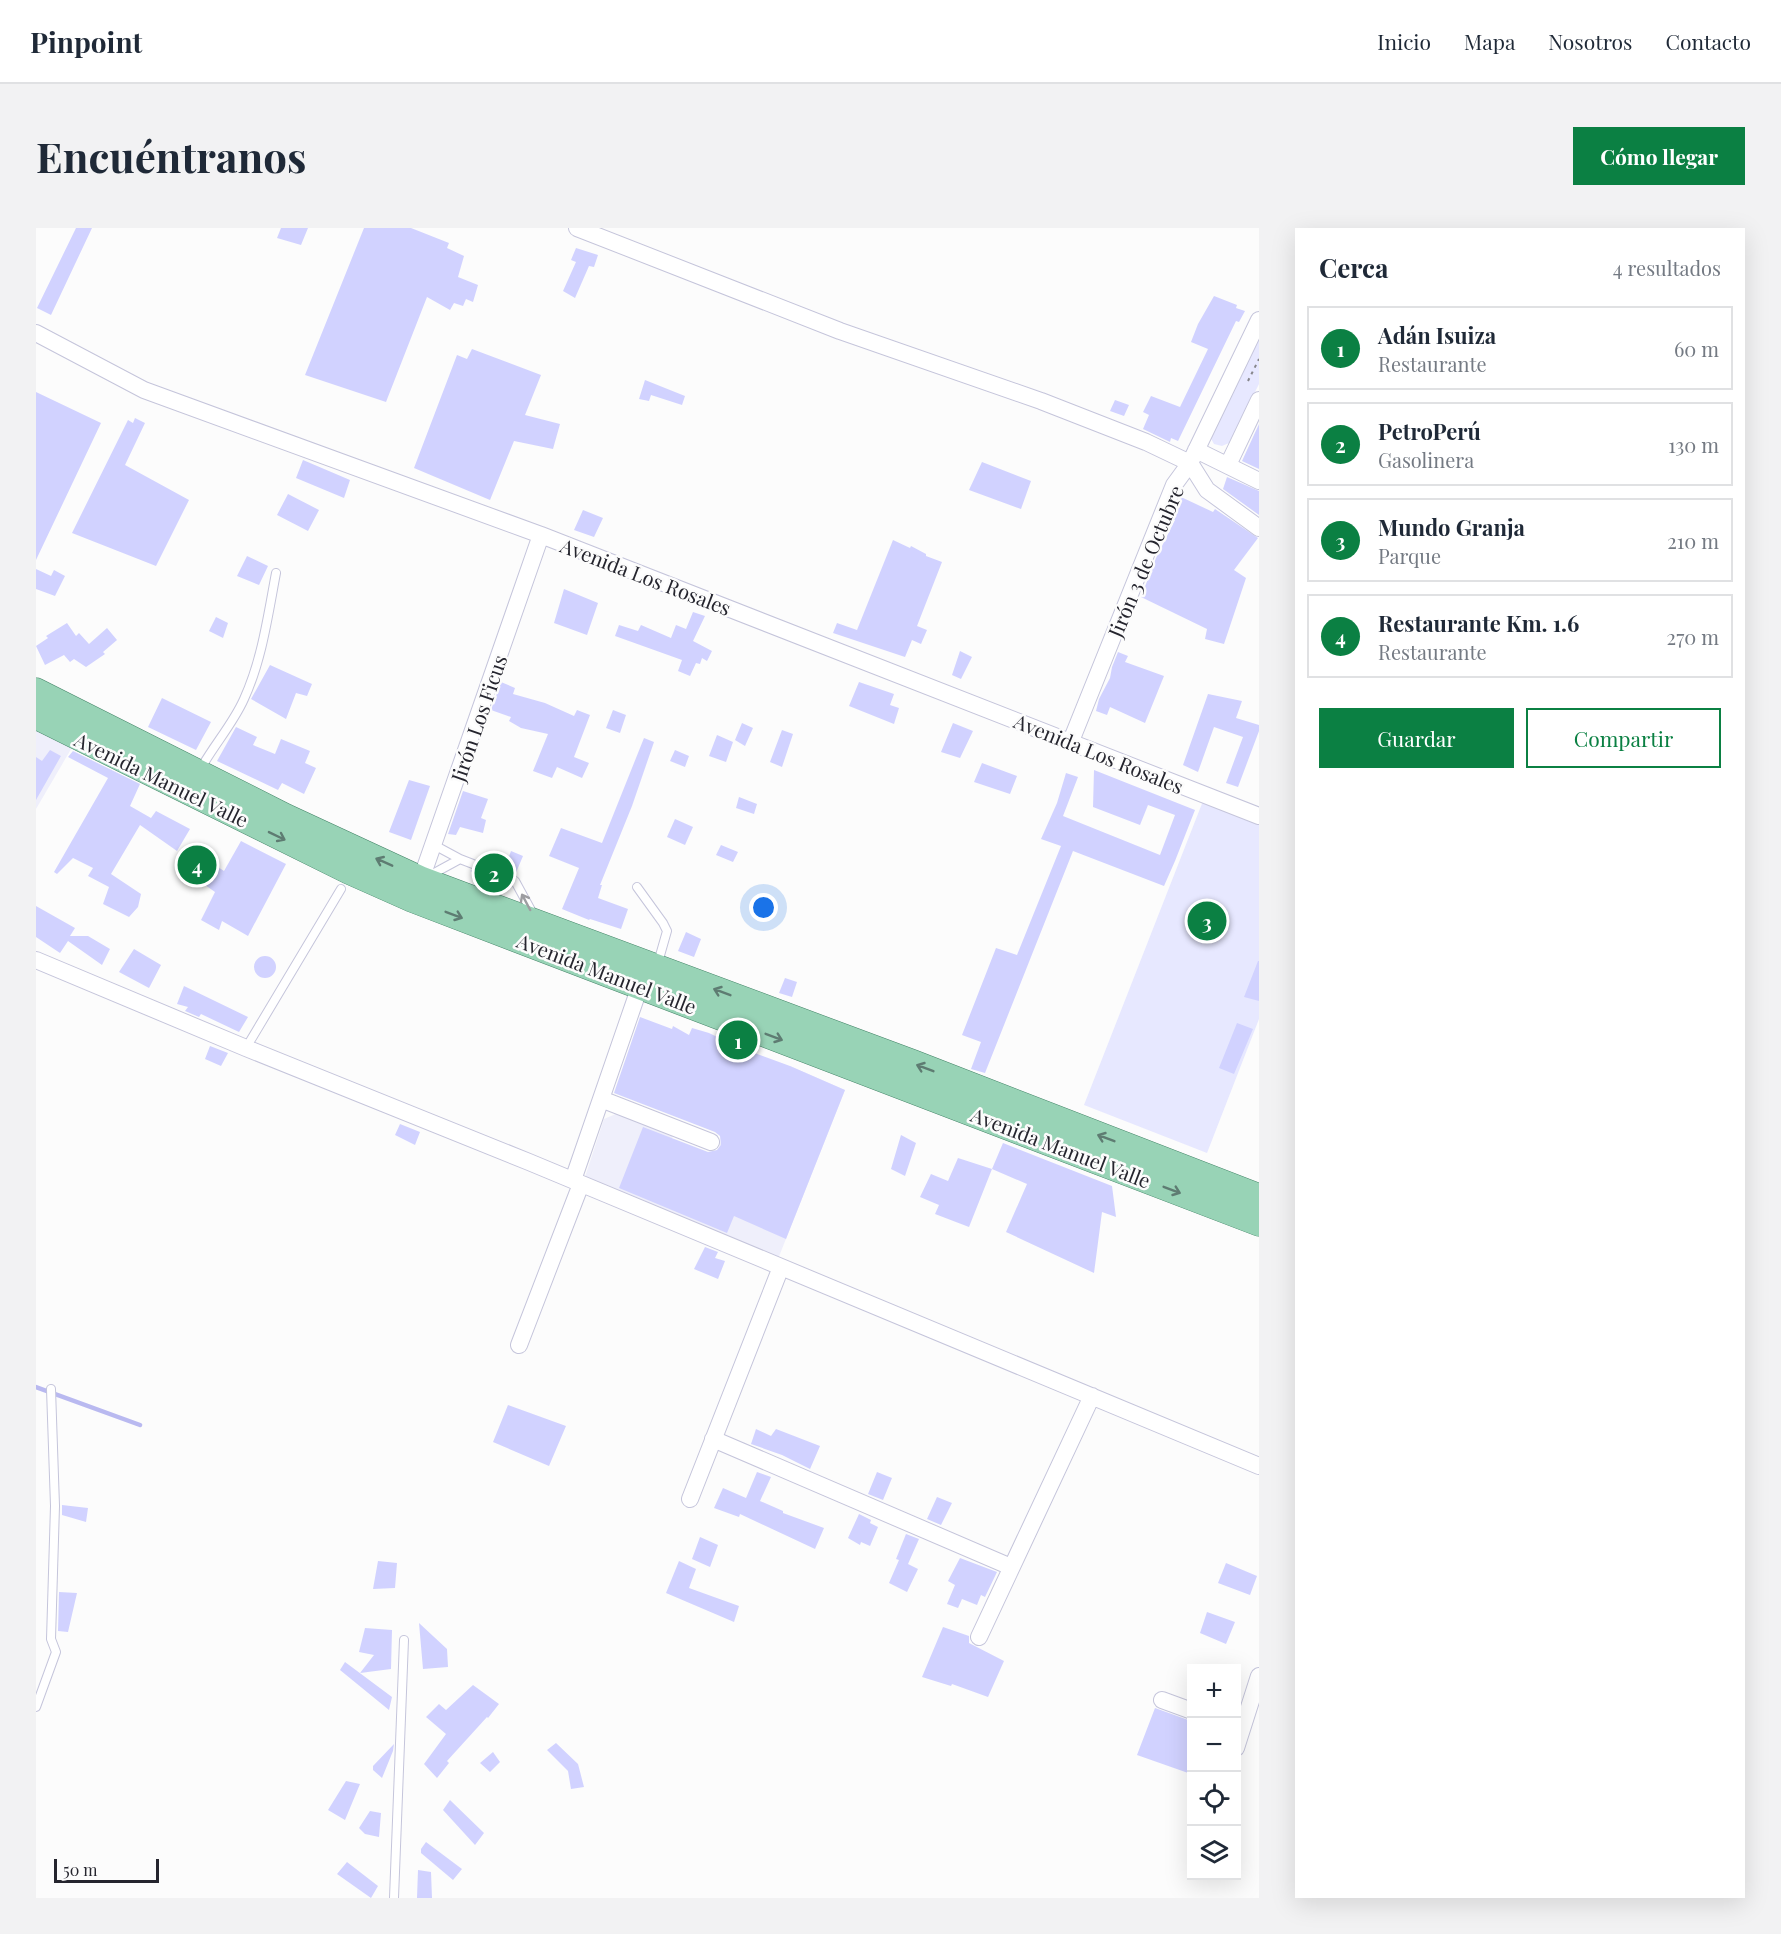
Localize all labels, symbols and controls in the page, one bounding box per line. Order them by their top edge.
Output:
text: Pinpoint [30,23,142,60]
text: Inicio [1377,27,1431,55]
text: Mapa [1464,27,1515,55]
text: Nosotros [1548,27,1632,55]
text: Contacto [1665,27,1751,55]
button: Cómo llegar [1573,127,1745,185]
text: Encuéntranos [36,128,306,184]
text: Cerca [1319,250,1388,285]
text: 4 resultados [1613,254,1721,281]
text: Adán Isuiza [1378,320,1496,350]
text: 1 [1337,335,1344,362]
text: 60 m [1674,335,1719,362]
text: Restaurante [1378,350,1487,377]
text: PetroPerú [1378,416,1481,446]
text: 2 [1335,431,1346,458]
text: 130 m [1668,431,1719,458]
text: Gasolinera [1378,446,1474,473]
street label: Jirón 3 de Octubre [1100,481,1189,642]
text: Mundo Granja [1378,512,1525,542]
text: 3 [1336,527,1345,554]
text: 210 m [1667,527,1719,554]
street label: Avenida Los Rosales [556,531,735,621]
text: Parque [1378,542,1441,569]
text: Restaurante Km. 1.6 [1378,608,1579,638]
text: 4 [1335,623,1346,650]
text: 270 m [1667,623,1719,650]
text: Restaurante [1378,638,1487,665]
street label: Jirón Los Ficus [443,651,512,786]
street label: Avenida Los Rosales [1009,706,1188,799]
button: Guardar [1319,708,1514,768]
button: Compartir [1526,708,1721,768]
street label: Avenida Manuel Valle [70,725,253,833]
one-way arrow [267,830,285,842]
pin: 4 [178,842,216,888]
pin: 2 [474,850,514,896]
one-way arrow [375,856,393,867]
one-way arrow [520,893,532,911]
your location [749,893,778,922]
pin: 3 [1188,898,1226,944]
one-way arrow [445,910,463,921]
street label: Avenida Manuel Valle [512,926,701,1020]
one-way arrow [714,985,732,996]
pin: 1 [718,1018,758,1062]
one-way arrow [764,1032,783,1043]
one-way arrow [916,1062,934,1073]
street label: Avenida Manuel Valle [966,1100,1155,1194]
one-way arrow [1098,1132,1116,1143]
one-way arrow [1162,1185,1180,1196]
map controls [1187,1664,1241,1880]
button: + [1187,1664,1241,1718]
button: − [1187,1718,1241,1772]
button: locate [1187,1772,1241,1826]
button: layers [1187,1826,1241,1880]
scale bar [54,1856,159,1884]
text: 50 m [63,1859,97,1880]

